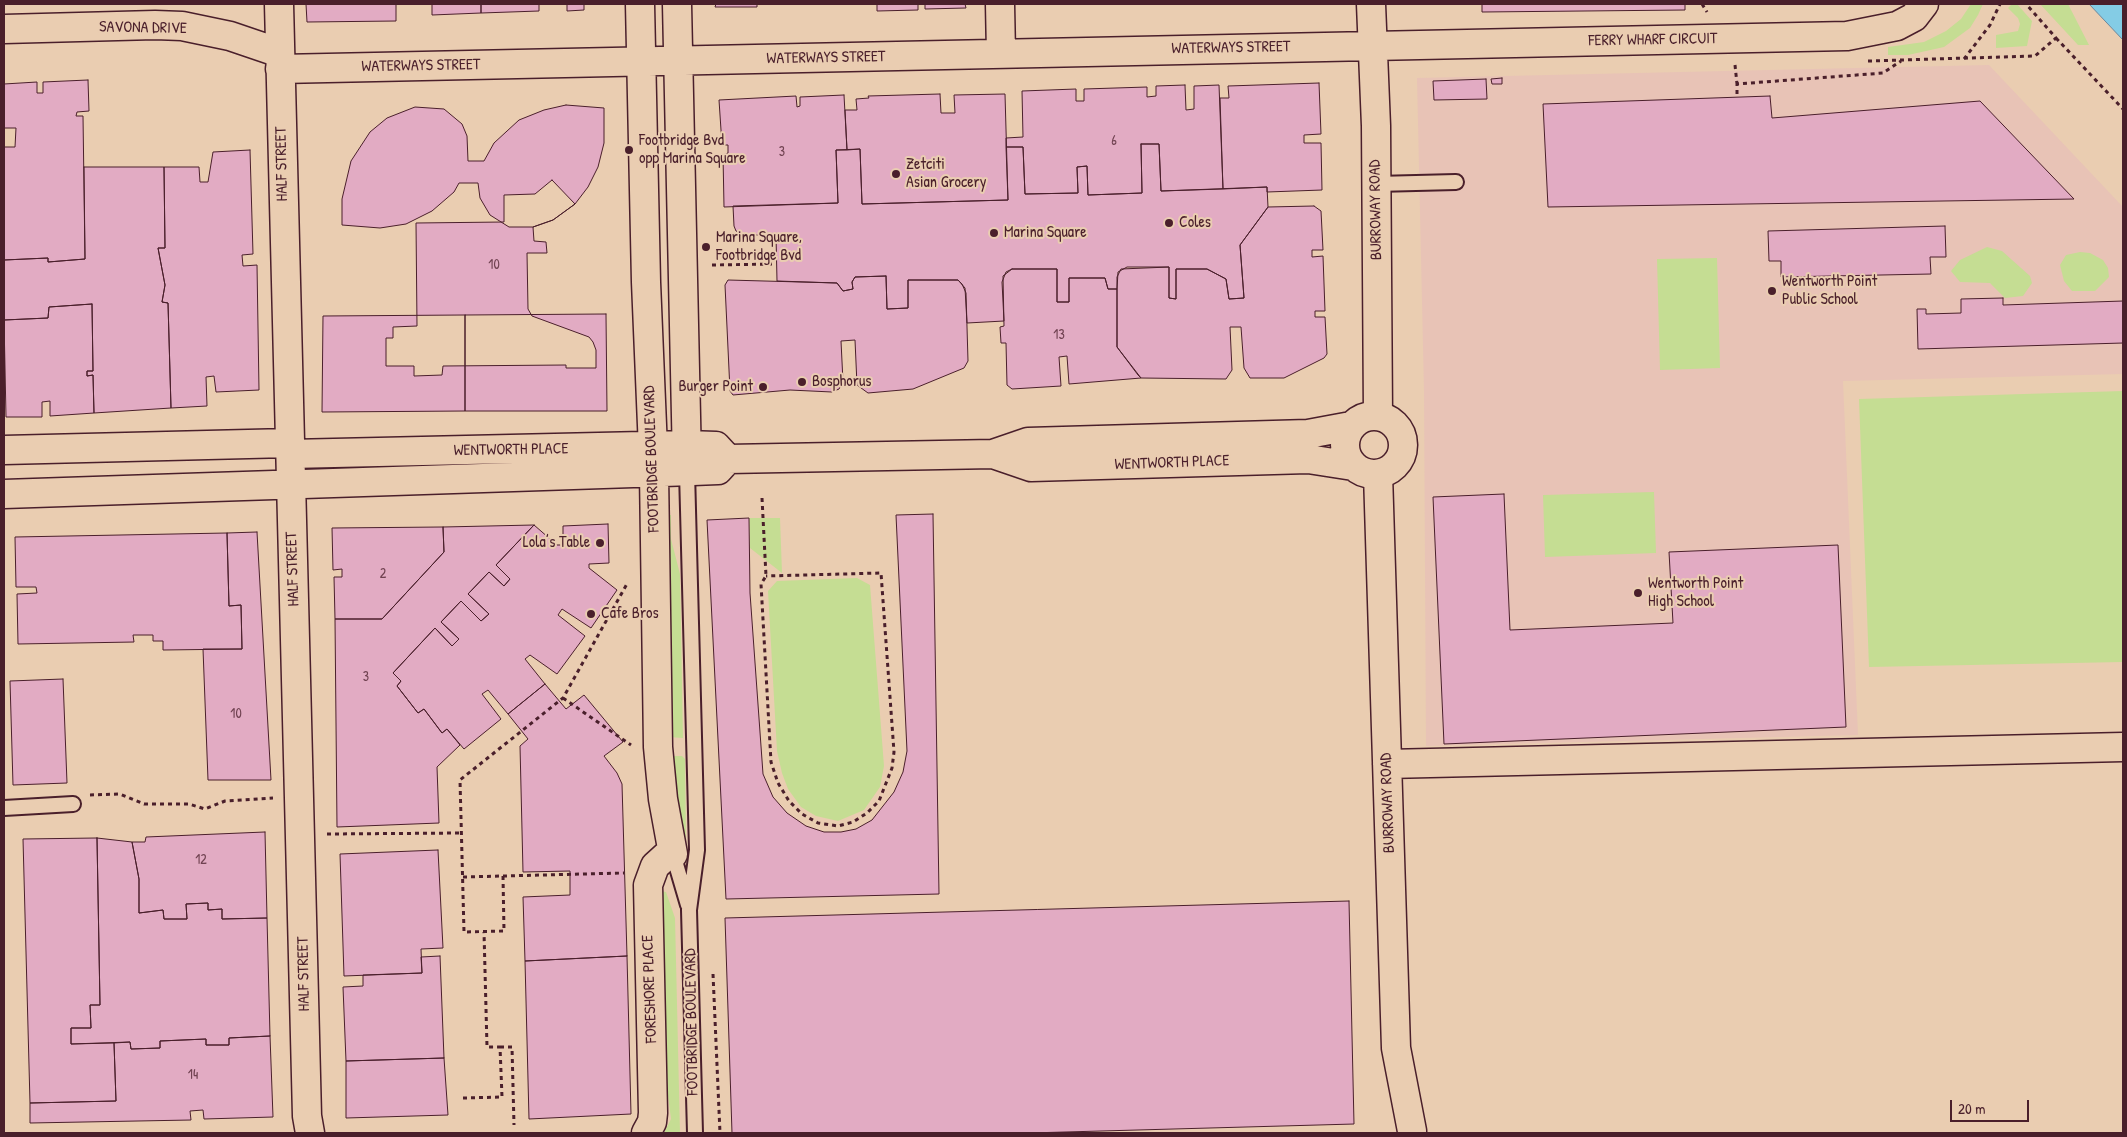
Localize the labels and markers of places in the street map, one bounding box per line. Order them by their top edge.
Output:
place label: Footbridge Bvd opp Marina Square [639,131,745,169]
marker: Footbridge Bvd opp Marina Square [623,144,635,156]
place label: Zetciti Asian Grocery [906,155,987,193]
marker: Zetciti Asian Grocery [890,168,902,180]
place label: Coles [1179,213,1211,233]
marker: Coles [1163,217,1175,229]
place label: Marina Square [1004,223,1087,243]
marker: Marina Square [988,227,1000,239]
place label: Marina Square, Footbridge Bvd [716,228,802,266]
marker: Marina Square, Footbridge Bvd [700,241,712,253]
place label: Wentworth Point Public School [1782,272,1877,310]
marker: Wentworth Point Public School [1766,285,1778,297]
place label: Bosphorus [812,372,871,392]
marker: Bosphorus [796,376,808,388]
place label: Burger Point [679,377,753,397]
marker: Burger Point [757,381,769,393]
place label: Lola’s Table [523,533,590,553]
marker: Lola’s Table [594,537,606,549]
place label: Wentworth Point High School [1648,574,1743,612]
marker: Wentworth Point High School [1632,587,1644,599]
place label: Cafe Bros [601,604,659,624]
marker: Cafe Bros [585,608,597,620]

